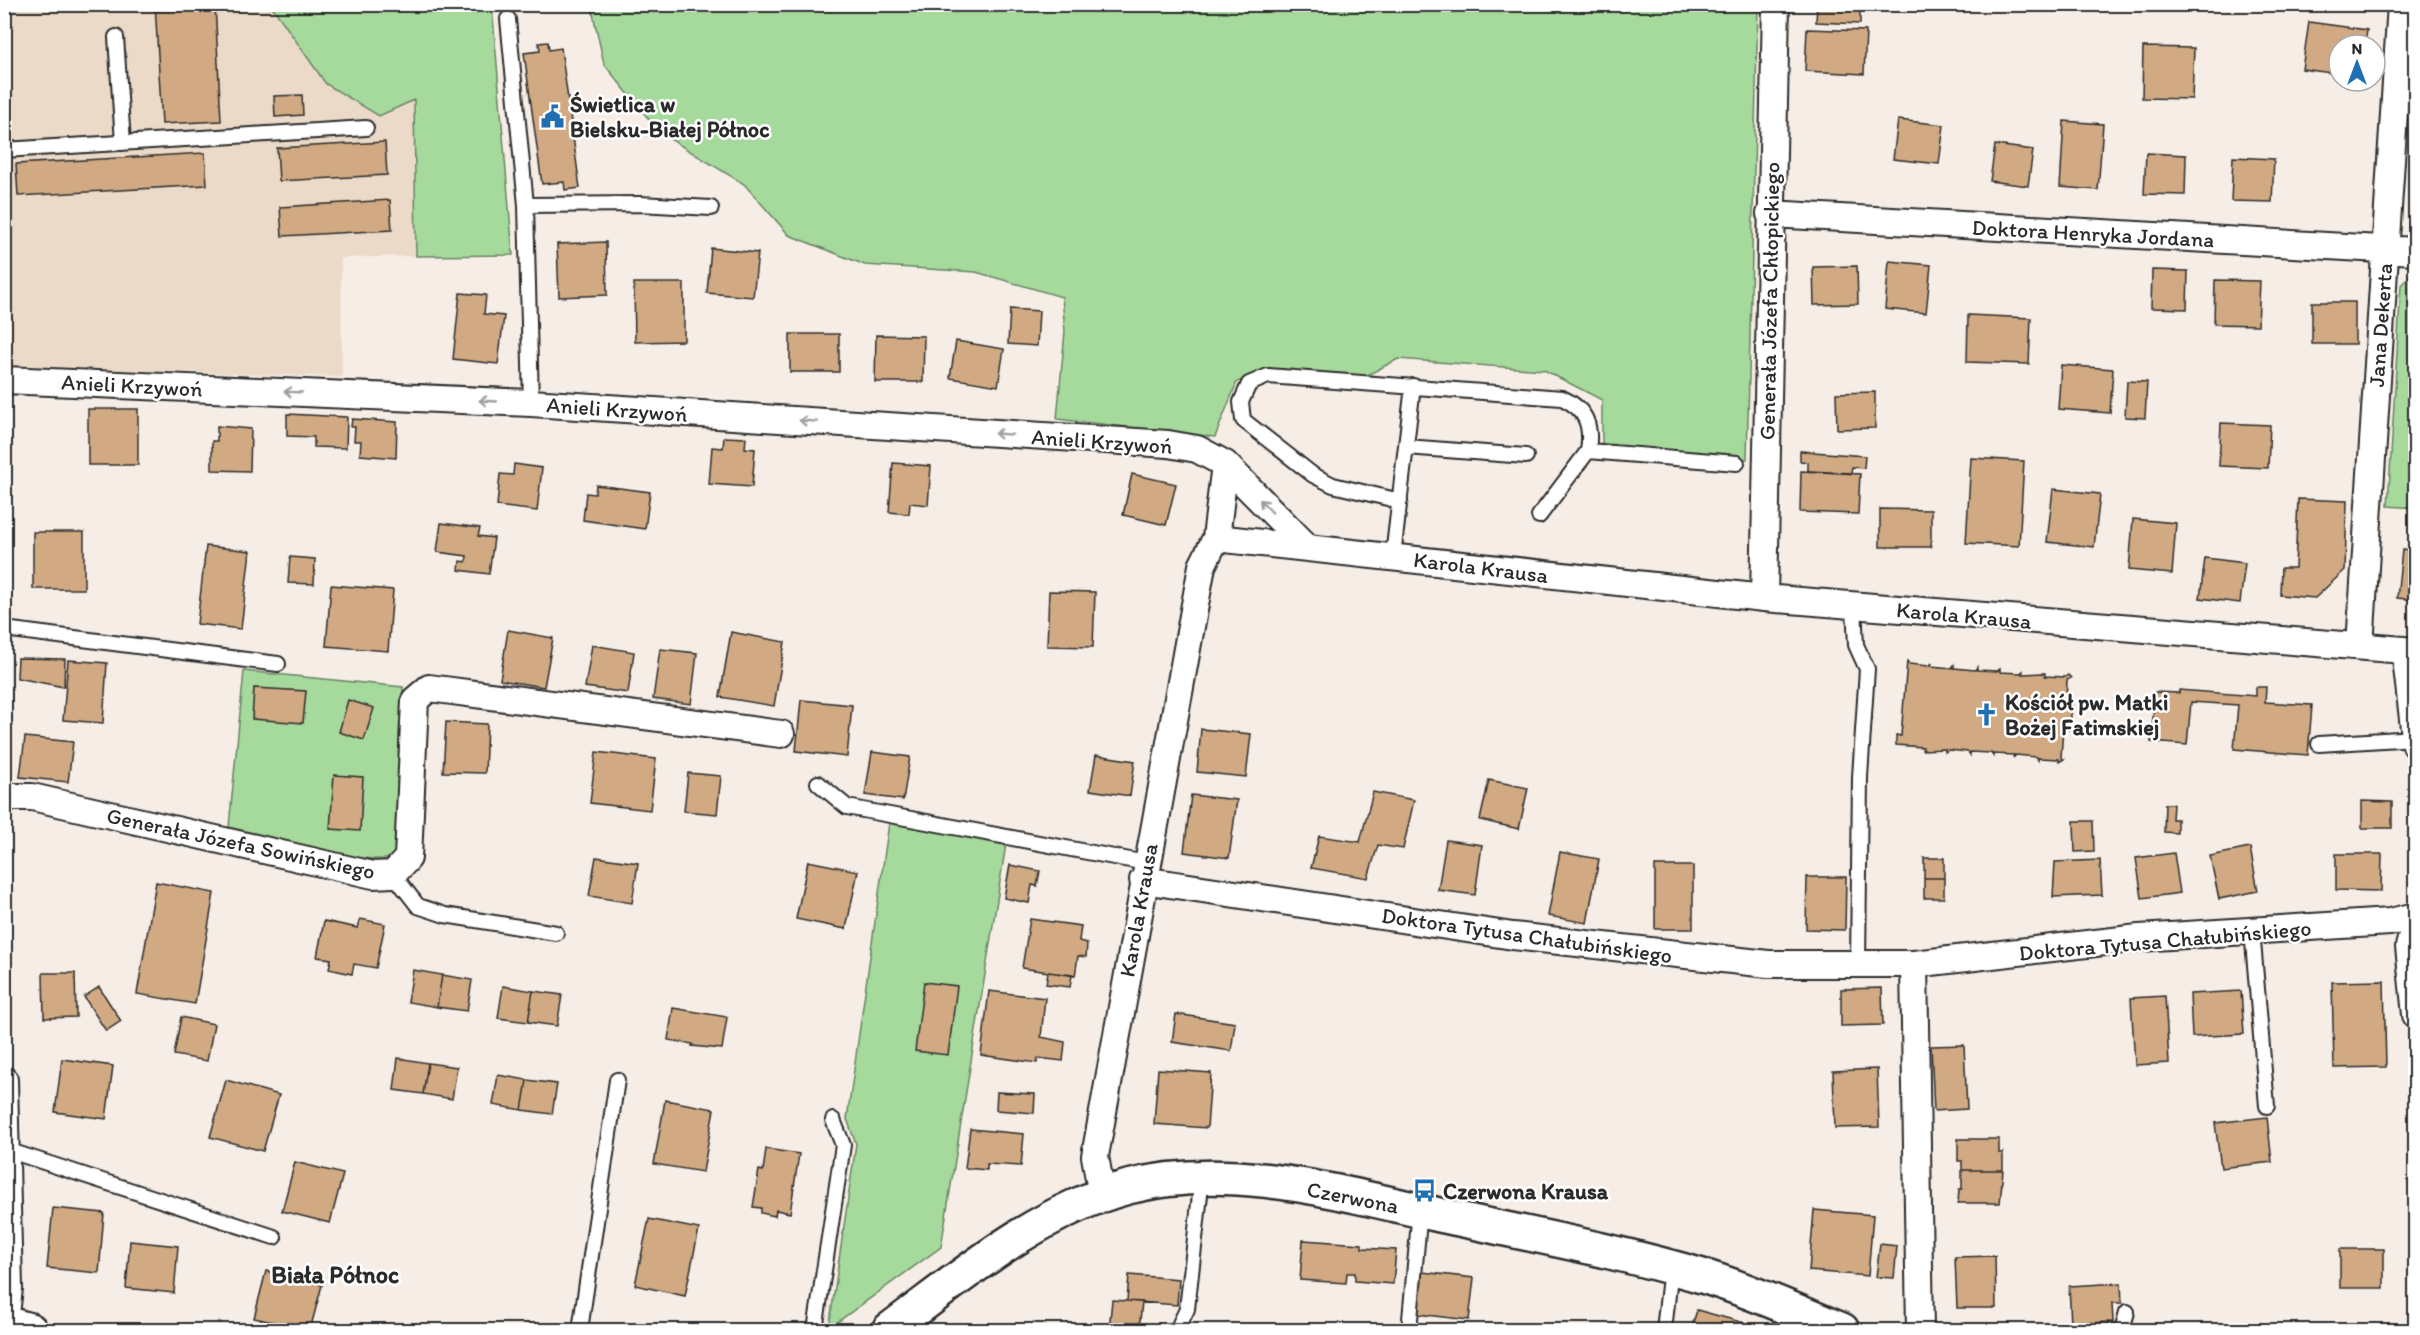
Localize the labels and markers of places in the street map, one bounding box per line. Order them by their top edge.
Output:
place label: Świetlica w Bielsku-Białej Północ [570,91,770,143]
public building icon: Świetlica w Bielsku-Białej Północ [539,104,565,130]
place label: Kościół pw. Matki Bożej Fatimskiej [2005,689,2168,741]
church icon: Kościół pw. Matki Bożej Fatimskiej [1974,702,2000,728]
bus stop icon: Czerwona Krausa [1412,1178,1438,1204]
place label: Czerwona Krausa [1443,1178,1609,1205]

